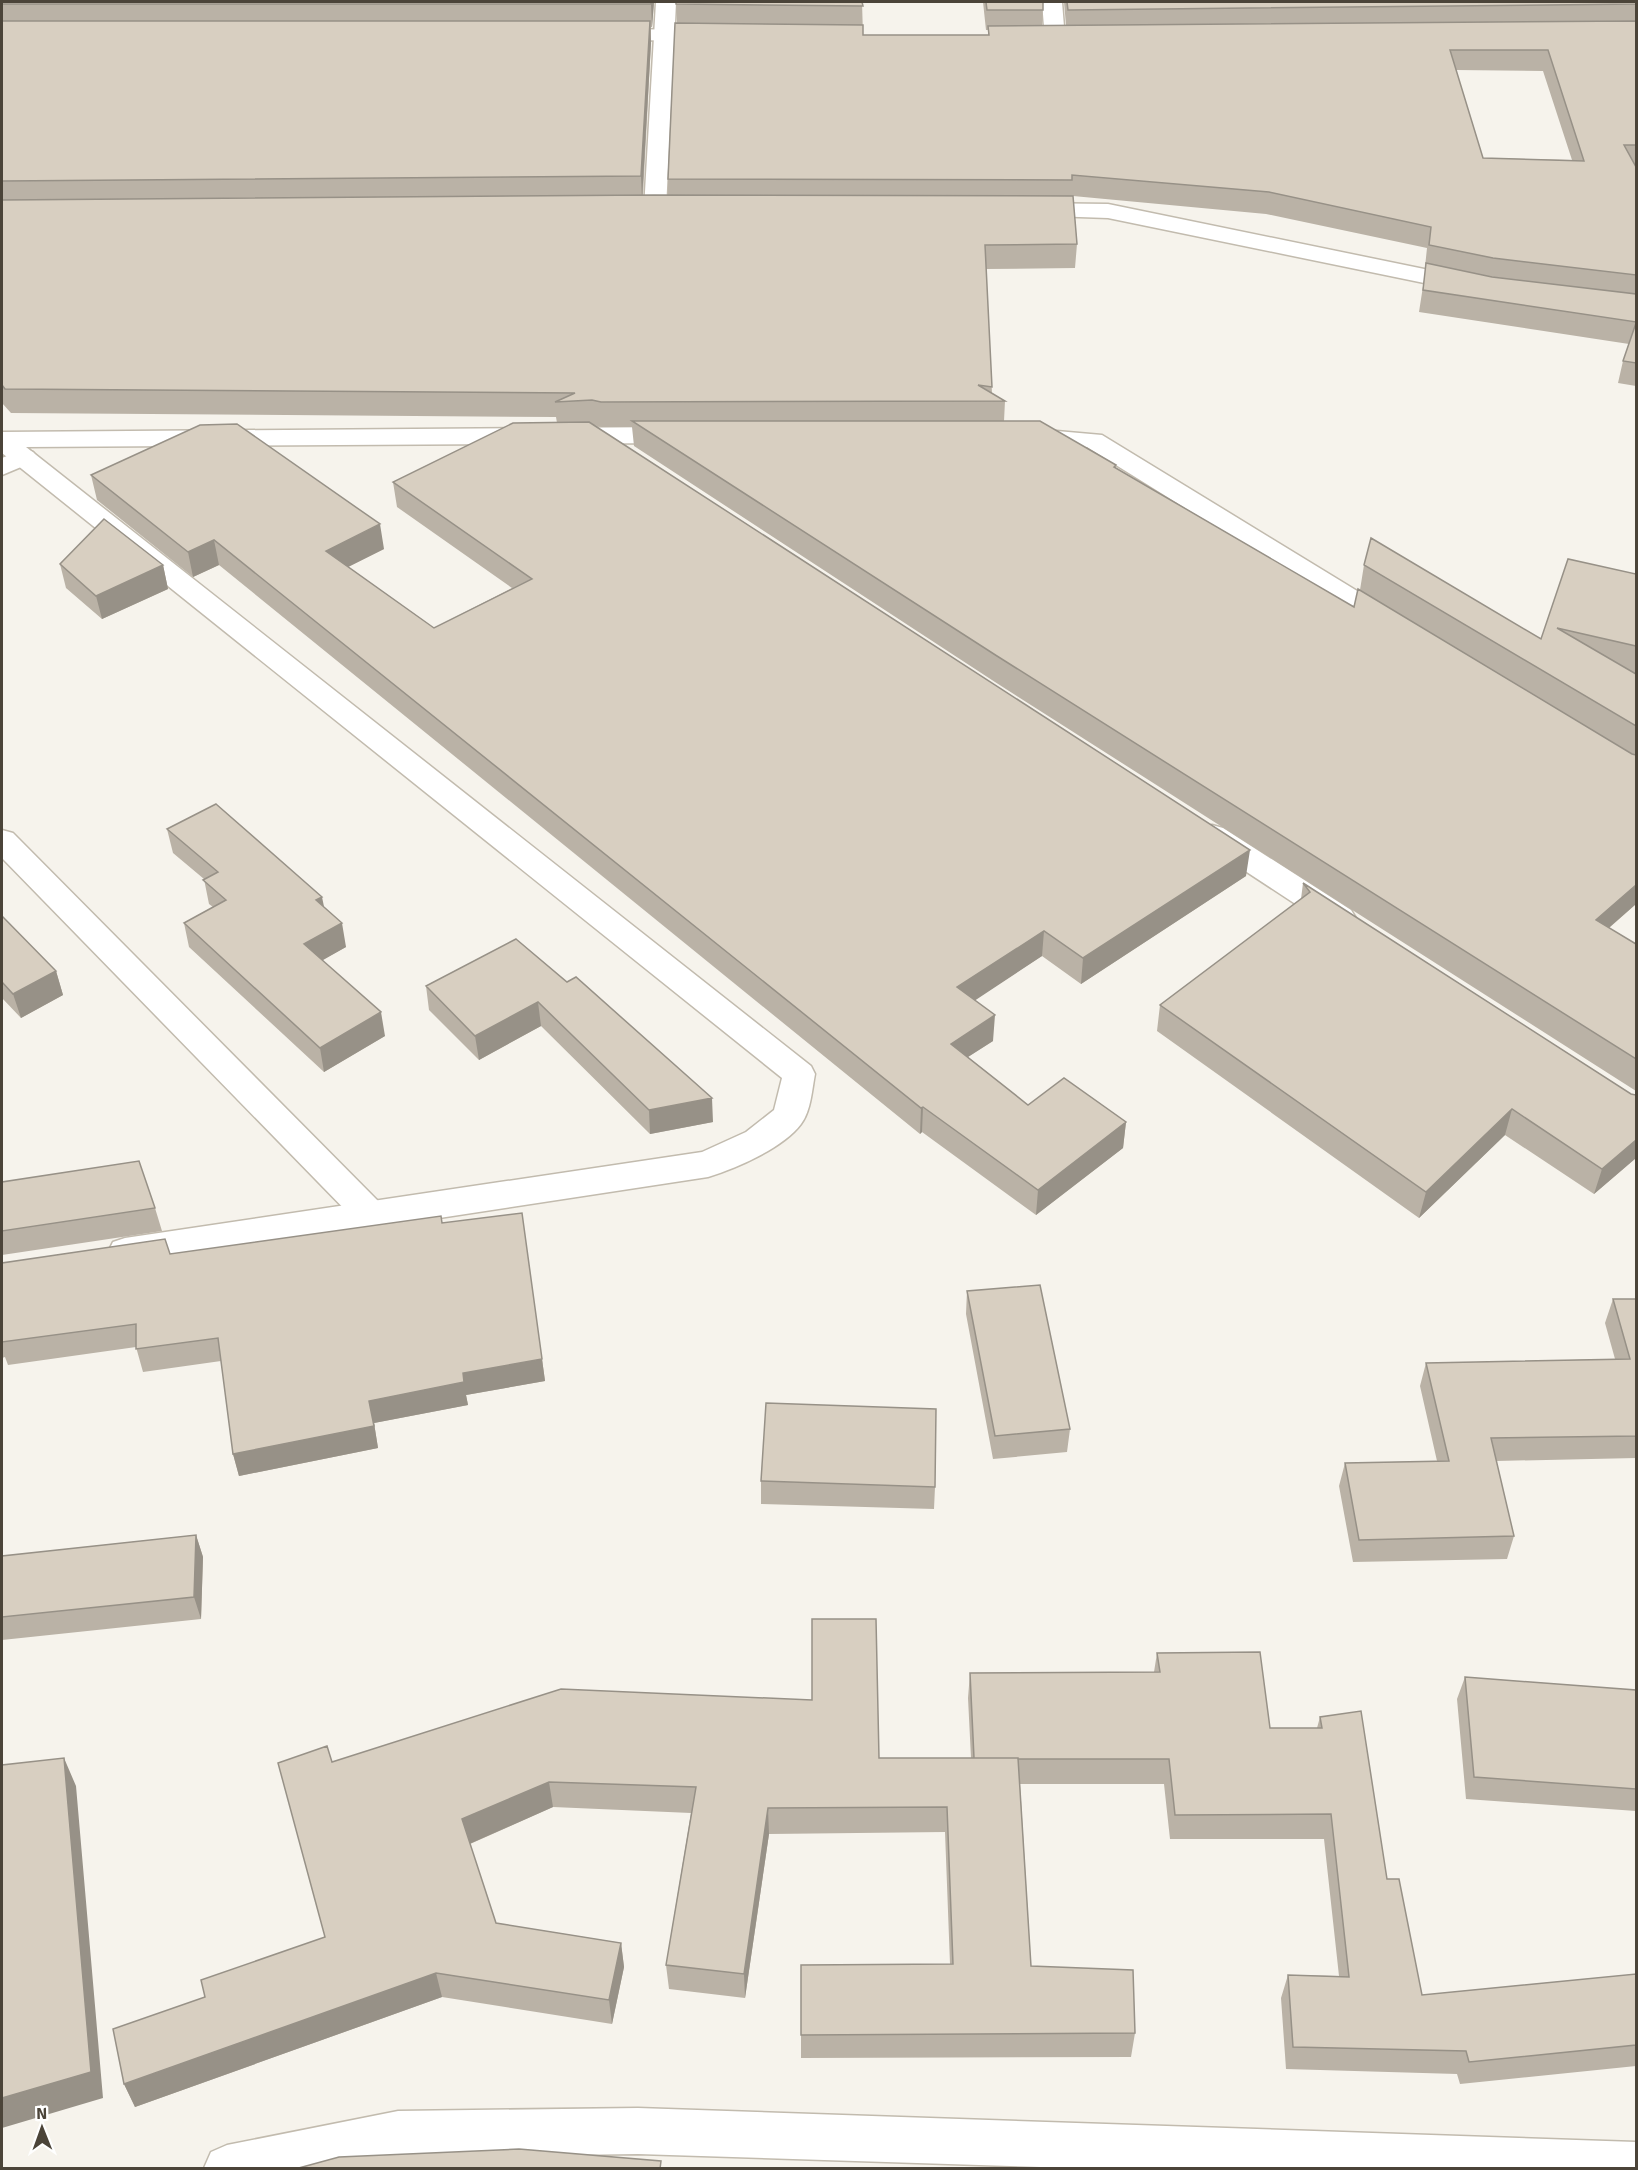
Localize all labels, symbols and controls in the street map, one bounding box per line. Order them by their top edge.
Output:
north arrow [12,2098,72,2158]
text: N [36,2104,47,2124]

